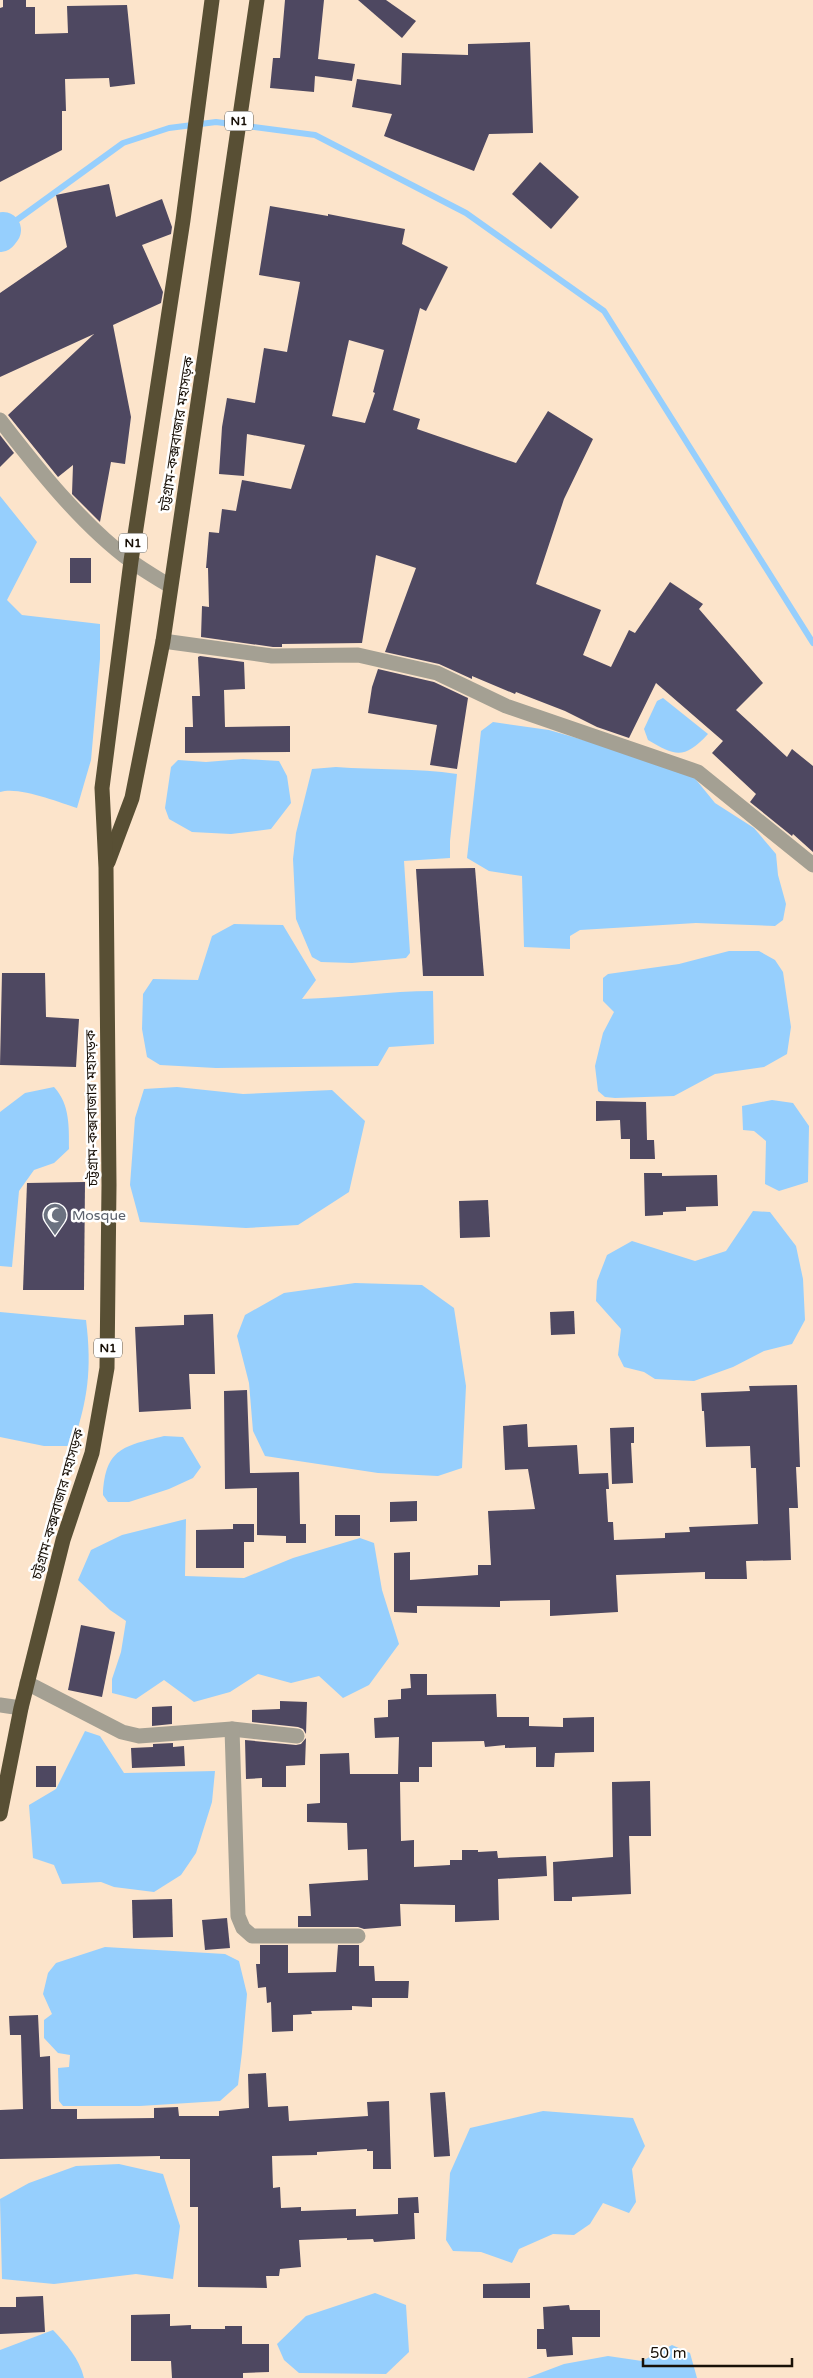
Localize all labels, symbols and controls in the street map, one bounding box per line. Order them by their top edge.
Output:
road number: N1 [225,112,253,130]
street label: চট্টগ্রাম-কক্সবাজার মহাসড়ক [156,355,198,514]
road number: N1 [119,534,147,552]
street label: চট্টগ্রাম-কক্সবাজার মহাসড়ক [82,1029,102,1187]
mosque icon: Mosque [42,1202,68,1236]
place label: Mosque [72,1207,126,1224]
road number: N1 [94,1339,122,1358]
street label: চট্টগ্রাম-কক্সবাজার মহাসড়ক [28,1426,88,1583]
scale bar [643,2336,792,2368]
text: 50 m [650,2344,687,2362]

